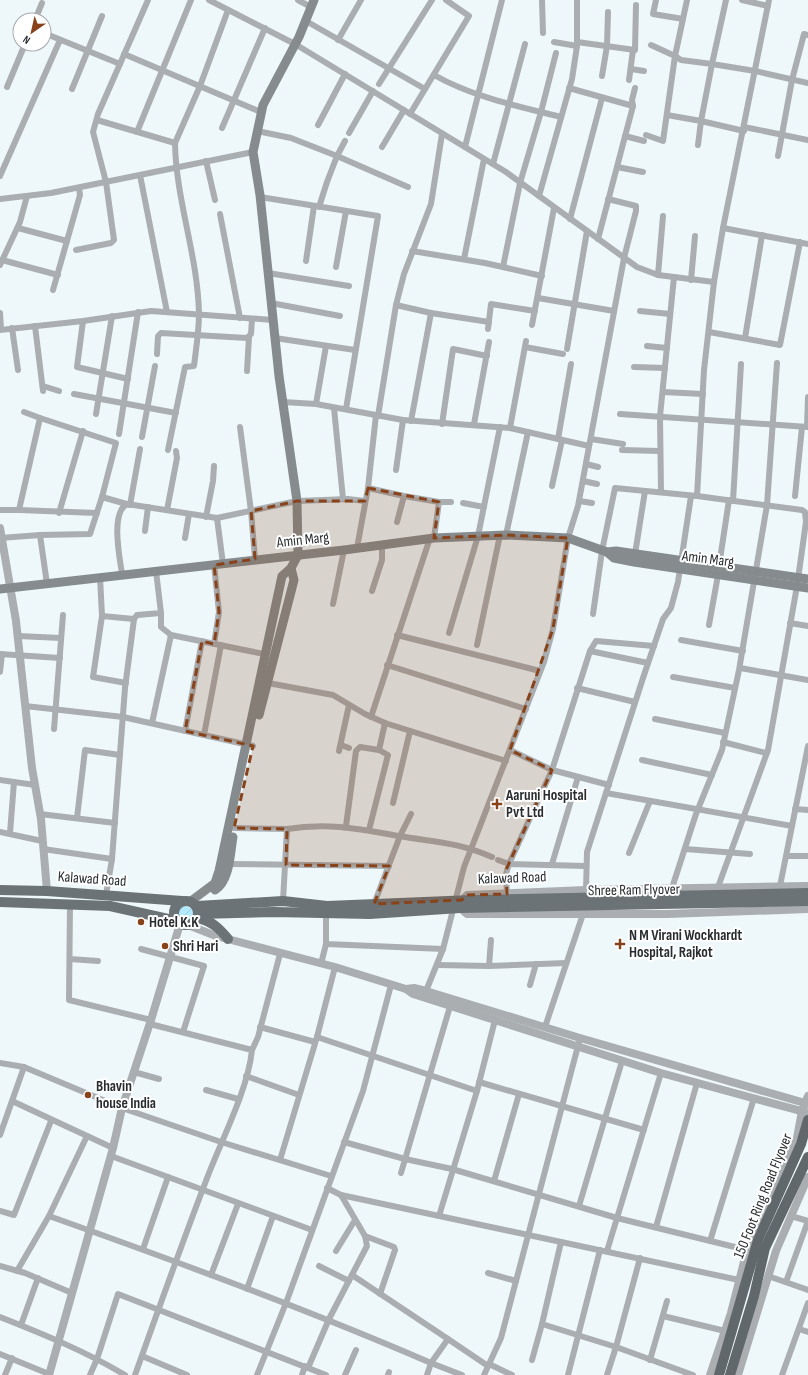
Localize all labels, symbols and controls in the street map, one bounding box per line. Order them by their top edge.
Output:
north arrow [12,12,52,52]
text: N [21,33,33,47]
street label: Amin Marg [275,528,330,552]
street label: Amin Marg [680,546,735,572]
place label: Aaruni Hospital Pvt Ltd [505,786,587,822]
marker: Aaruni Hospital Pvt Ltd [491,798,503,810]
street label: Kalawad Road [57,867,127,891]
street label: Kalawad Road [477,867,547,889]
street label: Shree Ram Flyover [588,880,681,900]
place label: Hotel K.K [149,913,199,932]
marker: Hotel K.K [136,917,146,927]
place label: N M Virani Wockhardt Hospital, Rajkot [629,926,742,962]
place label: Shri Hari [173,937,218,956]
marker: N M Virani Wockhardt Hospital, Rajkot [614,938,626,950]
marker: Shri Hari [160,941,170,951]
place label: Bhavin house India [96,1077,156,1113]
marker: Bhavin house India [83,1090,93,1100]
street label: 150 Foot Ring Road Flyover [729,1130,797,1261]

